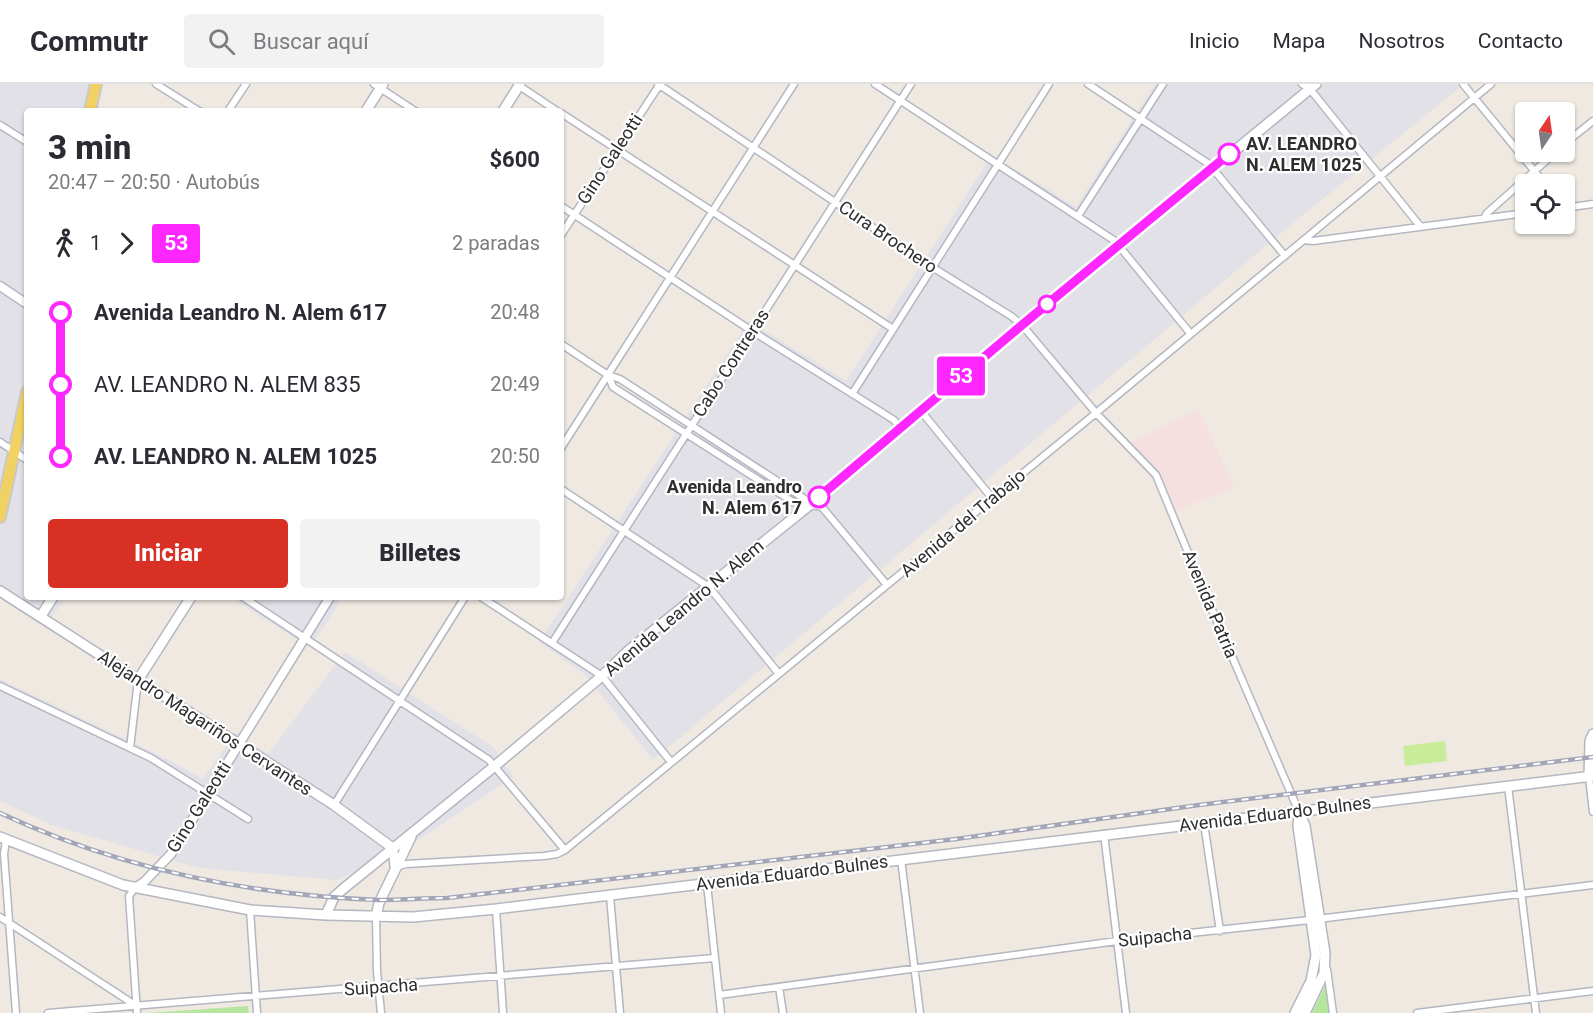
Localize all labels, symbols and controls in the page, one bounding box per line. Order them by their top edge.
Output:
search box [184,14,604,68]
text: Commutr [30,25,148,58]
icon: search [205,25,238,58]
text: Buscar aquí [253,29,369,54]
text: Inicio [1189,29,1239,53]
text: Mapa [1272,29,1325,53]
text: Nosotros [1358,29,1445,53]
text: Contacto [1478,29,1563,53]
north arrow [1515,102,1575,162]
map controls [1515,102,1575,234]
street label: Gino Galeotti [573,110,647,208]
text: 3 min [48,128,131,167]
place label: AV. LEANDRO N. ALEM 1025 [1246,133,1362,175]
marker: AV. LEANDRO N. ALEM 1025 [1218,143,1240,165]
text: $600 [490,147,540,172]
text: 20:47 – 20:50 · Autobús [48,170,260,194]
button: locate [1515,174,1575,234]
street label: Cura Brochero [835,196,941,277]
icon: walk [48,227,81,260]
icon: forward [110,227,143,260]
text: 1 [90,231,101,255]
text: 53 [164,231,188,255]
text: 2 paradas [452,231,540,255]
unlabelled marker [1038,295,1056,313]
text: Avenida Leandro N. Alem 617 [94,300,387,325]
text: 20:48 [490,300,540,324]
street label: Cabo Contreras [688,305,773,421]
line badge: 53 [934,356,988,396]
text: 53 [949,364,973,388]
text: AV. LEANDRO N. ALEM 835 [94,372,361,397]
text: 20:49 [490,372,540,396]
text: AV. LEANDRO N. ALEM 1025 [94,444,377,469]
text: 20:50 [490,444,540,468]
street label: Avenida del Trabajo [896,464,1029,581]
place label: Avenida Leandro N. Alem 617 [667,476,802,518]
marker: Avenida Leandro N. Alem 617 [808,486,830,508]
button: Iniciar [48,519,288,588]
button: Billetes [300,519,540,588]
street label: Avenida Leandro N. Alem [600,535,768,680]
street label: Avenida Patria [1178,547,1243,661]
street label: Alejandro Magariños Cervantes [94,645,316,800]
street label: Gino Galeotti [162,757,235,856]
street label: Avenida Eduardo Bulnes [1178,791,1372,836]
street label: Avenida Eduardo Bulnes [695,850,889,895]
street label: Suipacha [1117,922,1193,951]
street label: Suipacha [343,973,419,1000]

